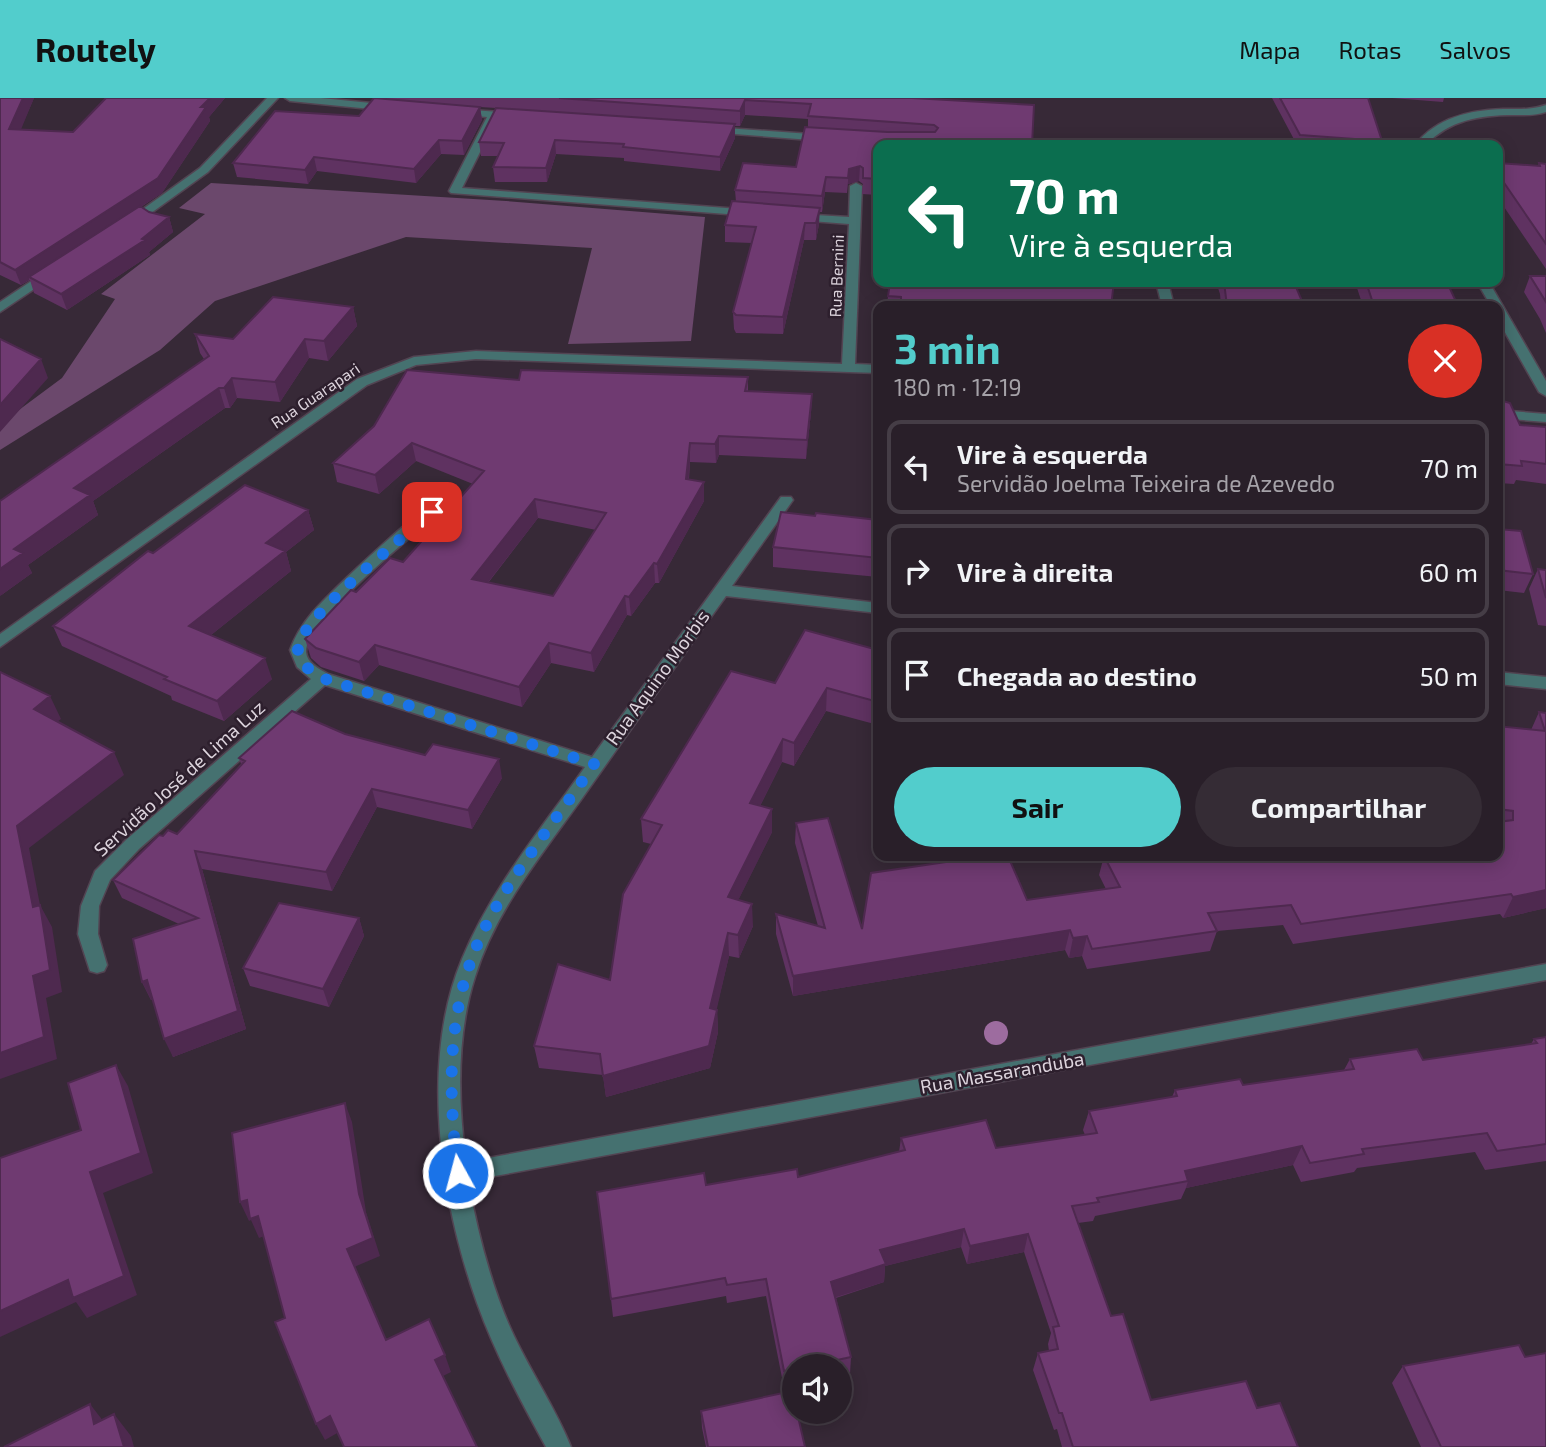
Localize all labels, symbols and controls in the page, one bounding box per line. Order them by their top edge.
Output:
text: Routely [35,29,156,69]
text: Mapa [1239,35,1301,64]
text: Rotas [1339,35,1401,64]
text: Salvos [1439,35,1511,64]
text: 70 m [1009,165,1120,224]
icon: left [894,168,985,259]
text: Vire à esquerda [1009,225,1233,263]
street label: Rua Bernini [825,234,847,318]
text: 3 min [894,322,1001,372]
button: close [1408,324,1482,398]
street label: Rua Guarapari [267,358,363,432]
text: 180 m · 12:19 [894,373,1022,401]
text: Vire à esquerda [957,438,1148,469]
icon: left [898,448,936,486]
text: 70 m [1420,452,1478,483]
text: Servidão Joelma Teixeira de Azevedo [957,469,1335,497]
pin [402,482,462,542]
icon: arrive [413,493,451,531]
icon: right [898,552,936,590]
text: Vire à direita [957,556,1113,587]
text: 60 m [1419,556,1478,587]
street label: Rua Aquino Morbis [600,605,714,749]
icon: arrive [898,656,936,694]
text: Chegada ao destino [957,660,1197,691]
text: 50 m [1420,660,1478,691]
street label: Servidão José de Lima Luz [89,695,269,861]
button: Sair [894,767,1181,847]
button: Compartilhar [1195,767,1482,847]
street label: Rua Massaranduba [918,1046,1086,1098]
position arrow [421,1136,495,1210]
map controls [782,1354,852,1424]
button: sound [782,1354,852,1424]

